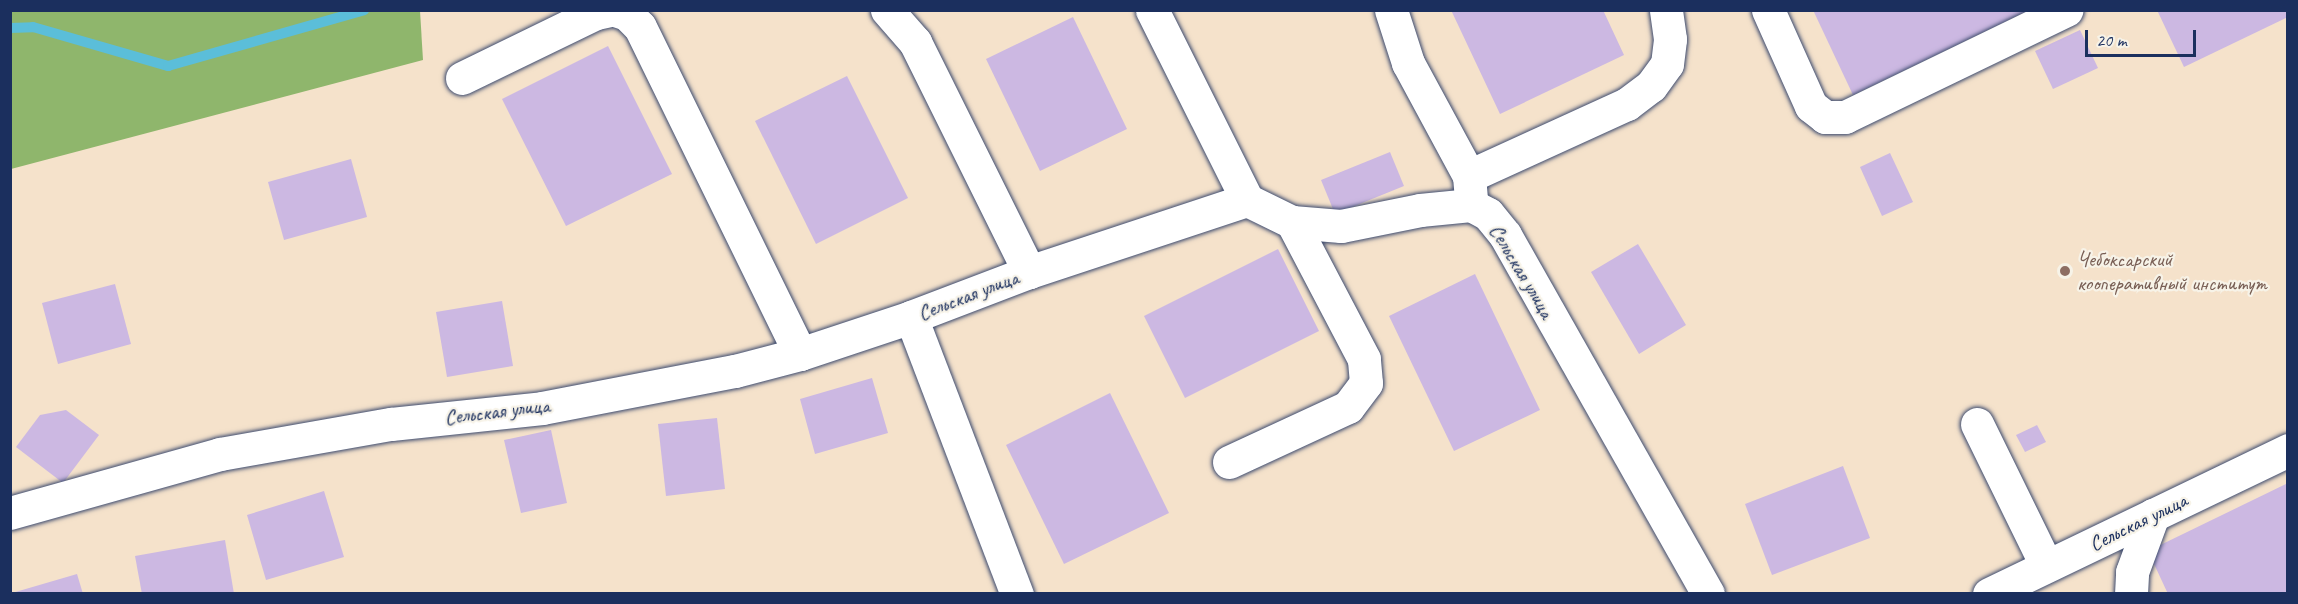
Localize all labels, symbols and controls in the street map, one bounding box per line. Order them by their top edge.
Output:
scale bar [2088,18,2199,56]
text: 20 m [2096,29,2127,51]
street label: Сельская улица [1484,219,1560,323]
place label: Чебоксарский кооперативный институт [2077,246,2267,296]
street label: Сельская улица [914,264,1022,326]
marker: Чебоксарский кооперативный институт [2058,264,2072,278]
street label: Сельская улица [443,392,551,430]
street label: Сельская улица [2085,487,2191,557]

